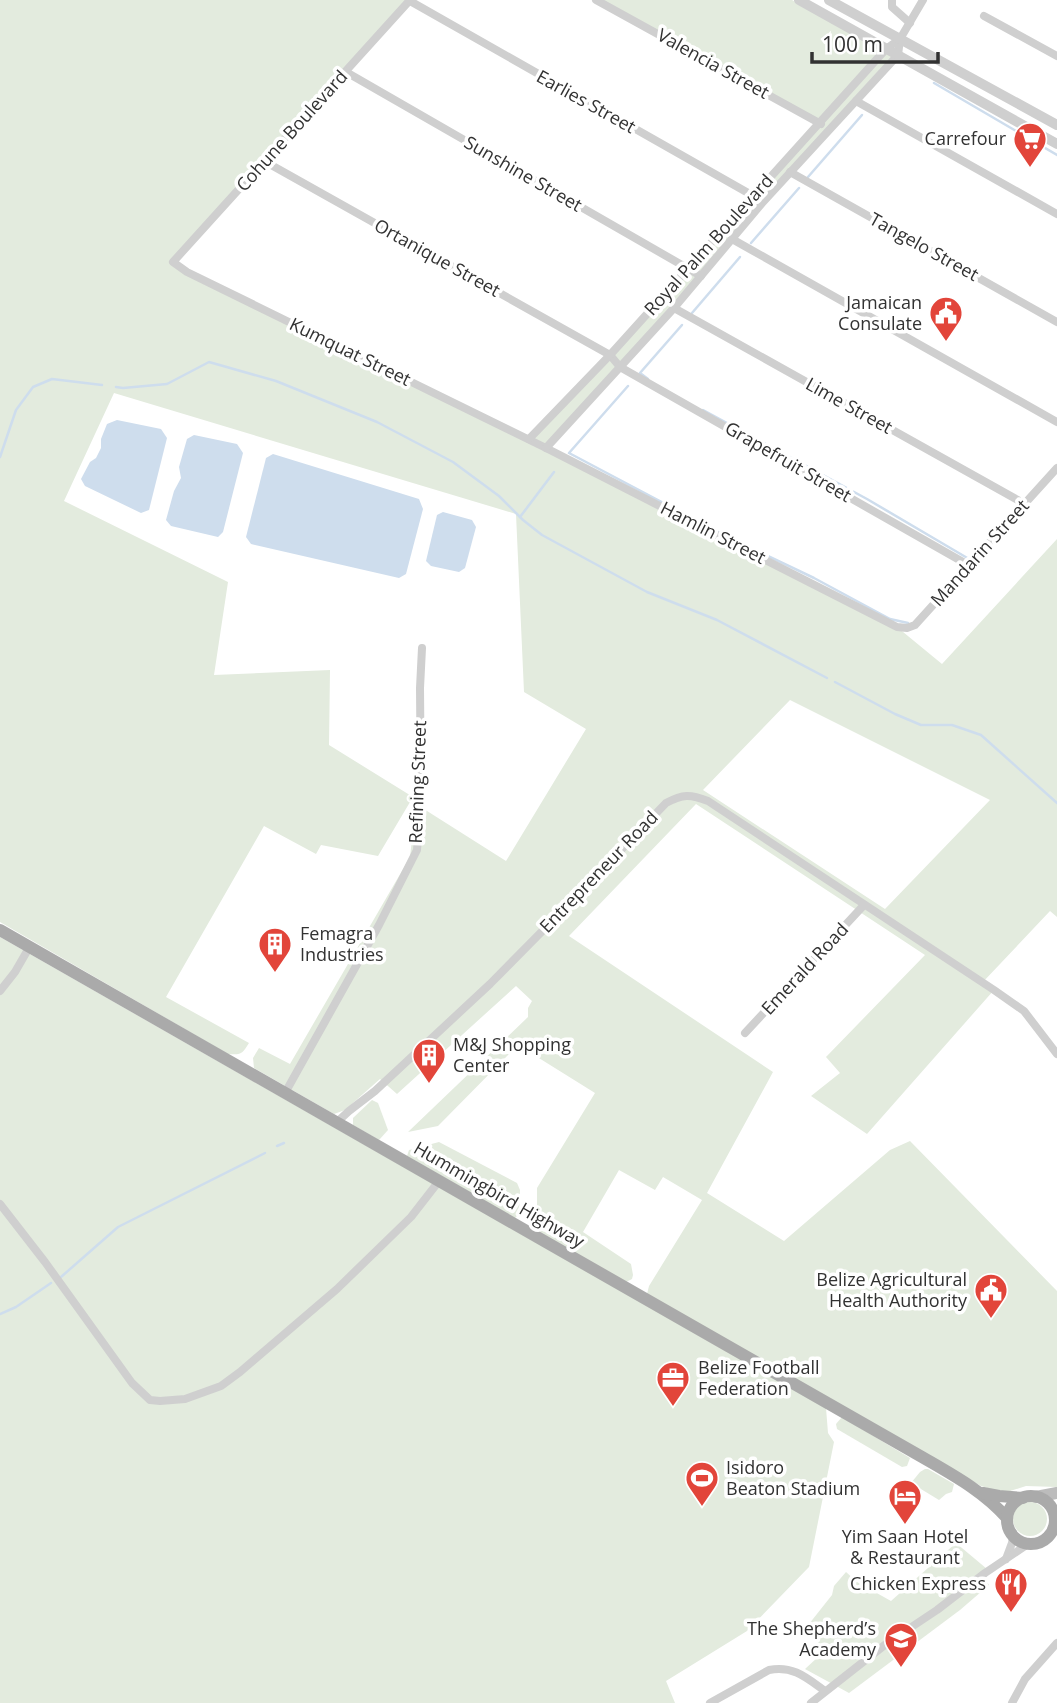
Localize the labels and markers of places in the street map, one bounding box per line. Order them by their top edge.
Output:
supermarket icon: Carrefour [1011,120,1049,169]
place label: Carrefour [925,126,1007,150]
place label: Jamaican Consulate [838,290,922,335]
public building icon: Jamaican Consulate [927,294,965,343]
place label: Femagra Industries [300,921,384,966]
building icon: Femagra Industries [256,925,294,974]
place label: M&J Shopping Center [453,1032,571,1077]
building icon: M&J Shopping Center [410,1036,448,1085]
place label: Belize Agricultural Health Authority [816,1267,968,1312]
public building icon: Belize Agricultural Health Authority [972,1271,1010,1320]
place label: Belize Football Federation [698,1355,820,1400]
office icon: Belize Football Federation [654,1359,692,1408]
place label: Isidoro Beaton Stadium [726,1455,860,1500]
sports icon: Isidoro Beaton Stadium [683,1459,721,1508]
hotel icon: Yim Saan Hotel & Restaurant [886,1477,924,1526]
place label: Yim Saan Hotel & Restaurant [842,1524,968,1569]
restaurant icon: Chicken Express [992,1565,1030,1614]
place label: Chicken Express [850,1571,986,1595]
place label: The Shepherd’s Academy [747,1616,877,1661]
school or university icon: The Shepherd’s Academy [882,1620,920,1669]

